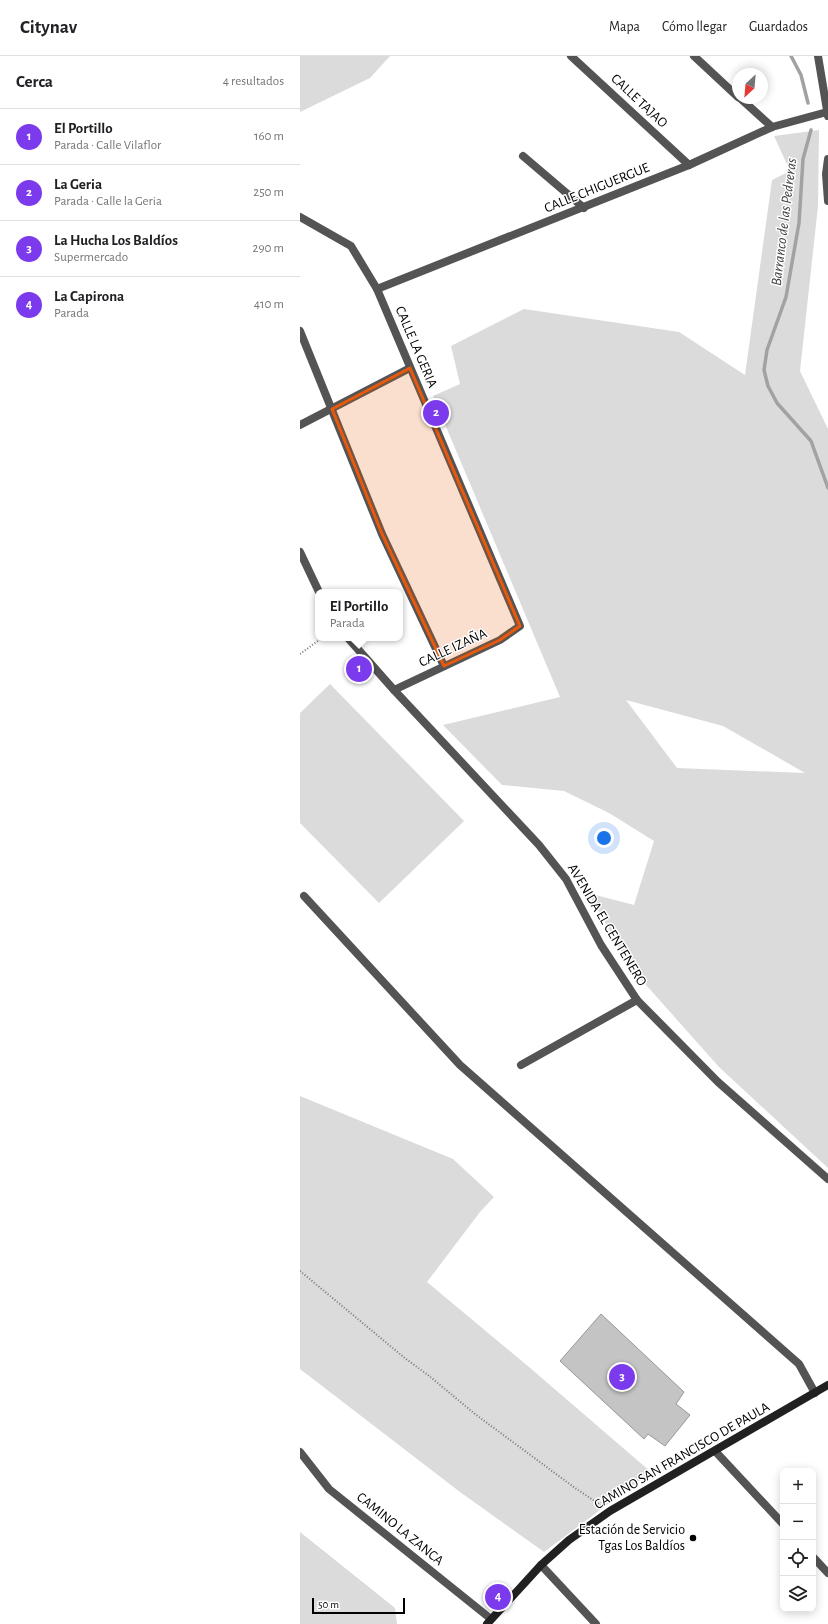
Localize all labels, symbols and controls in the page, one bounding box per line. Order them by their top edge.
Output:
text: Citynav [20,18,77,37]
text: Mapa [609,20,640,34]
text: Cómo llegar [662,20,727,34]
text: Guardados [749,20,808,34]
north arrow [732,68,768,104]
street label: CALLE TAJAO [608,72,670,131]
text: Cerca [16,73,53,90]
text: 4 resultados [223,75,284,88]
text: El Portillo [54,121,113,136]
text: 1 [27,130,31,143]
text: 160 m [254,130,284,143]
text: Parada · Calle Vilaflor [54,139,161,152]
water label: Barranco de las Pedreras [769,157,799,287]
street label: CALLE CHIGUERGUE [542,160,652,215]
text: La Geria [54,177,102,192]
text: 2 [26,186,32,199]
text: 250 m [253,186,284,199]
text: Parada · Calle la Geria [54,195,162,208]
text: La Hucha Los Baldíos [54,233,178,248]
text: 3 [26,242,32,255]
text: 290 m [253,242,284,255]
text: Supermercado [54,251,128,264]
text: La Capirona [54,289,124,304]
text: 4 [26,298,32,311]
text: 410 m [254,298,284,311]
street label: CALLE LA GERIA [393,304,439,390]
text: Parada [54,307,89,320]
pin: 2 [423,398,449,428]
popup [315,589,403,641]
text: El Portillo [330,599,388,614]
text: Parada [330,617,365,630]
street label: CALLE IZAÑA [416,624,489,670]
pin: 1 [346,654,372,684]
your location [594,828,614,848]
street label: AVENIDA EL CENTENERO [565,862,649,989]
pin: 3 [609,1362,635,1392]
street label: CAMINO SAN FRANCISCO DE PAULA [592,1400,772,1512]
map controls [780,1468,816,1612]
button: + [780,1468,816,1504]
street label: CAMINO LA ZANCA [354,1490,446,1568]
button: − [780,1504,816,1540]
place label: Estación de Servicio Tgas Los Baldíos [579,1523,685,1553]
marker: Estación de Servicio Tgas Los Baldíos [688,1533,698,1543]
button: locate [780,1540,816,1576]
button: layers [780,1576,816,1612]
pin: 4 [485,1582,511,1612]
scale bar [312,1596,405,1615]
text: 50 m [318,1599,339,1610]

